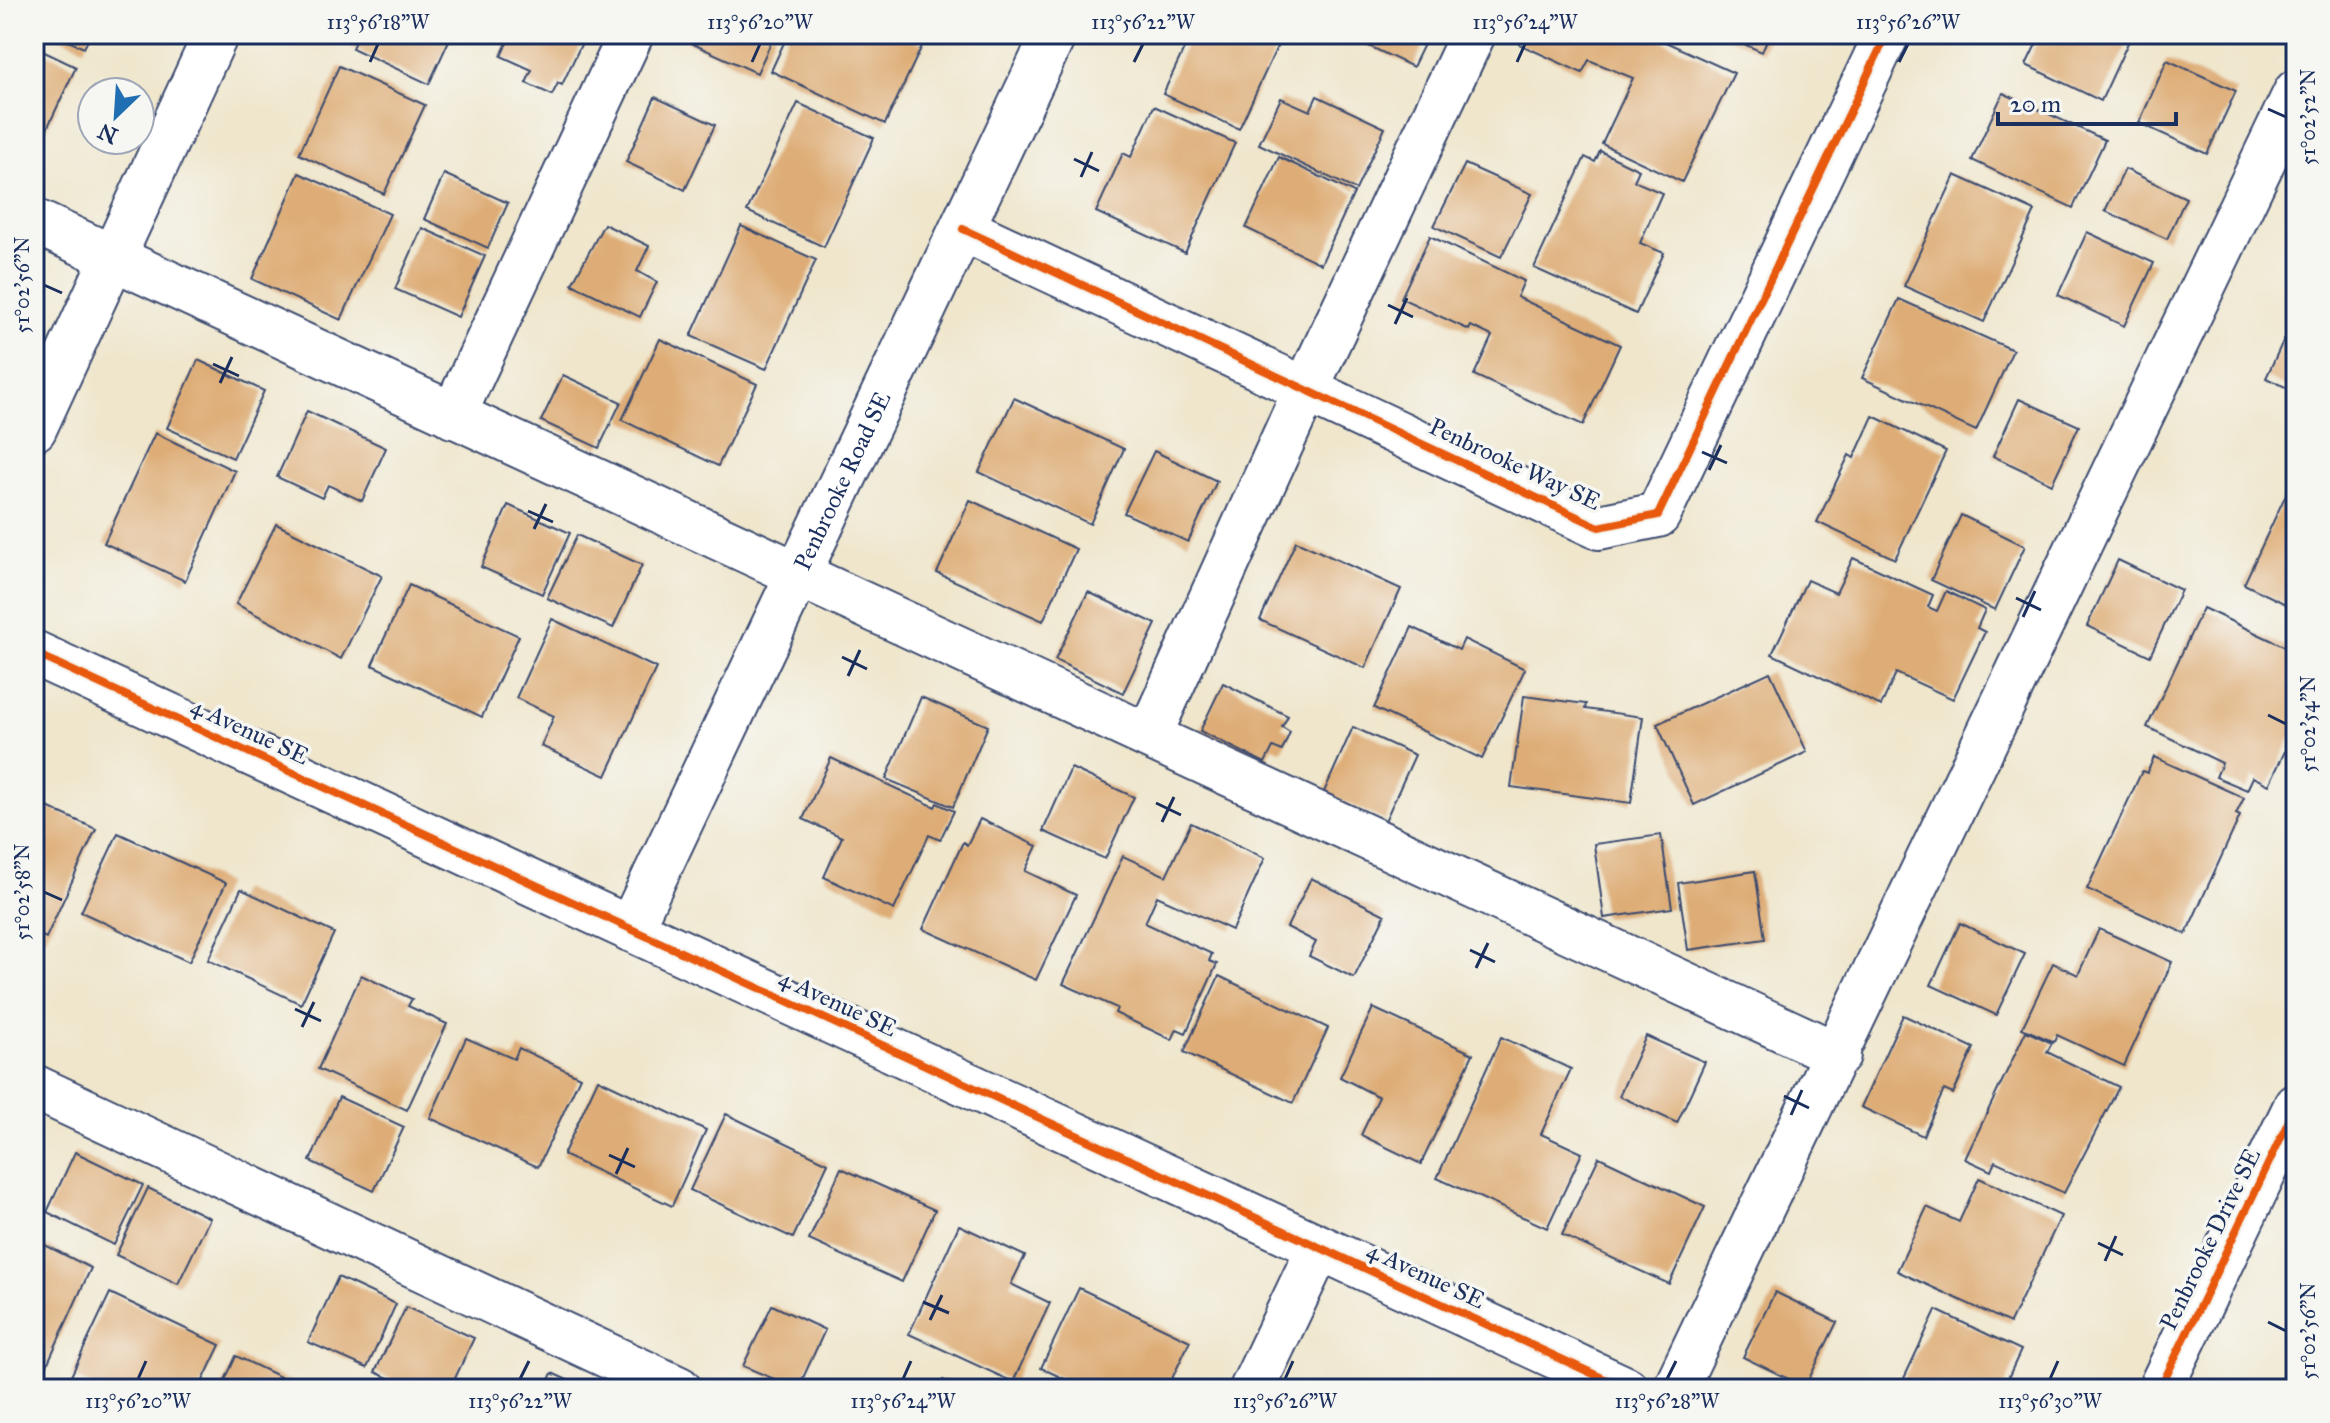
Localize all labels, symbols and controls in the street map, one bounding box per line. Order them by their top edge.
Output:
text: 113°56'18"W [327,10,430,34]
text: 113°56'20"W [707,10,814,34]
text: 113°56'22"W [1091,10,1196,34]
text: 113°56'24"W [1473,10,1578,34]
text: 113°56'26"W [1856,10,1961,34]
text: 51°02'52"N [2296,69,2320,165]
north arrow [76,76,156,156]
scale bar [1998,76,2176,126]
text: 20 m [2010,89,2061,119]
text: N [93,117,122,150]
text: 51°02'56"N [10,237,34,333]
street label: Penbrooke Road SE [787,386,898,575]
street label: Penbrooke Way SE [1424,411,1606,517]
text: 51°02'54"N [2296,675,2320,773]
street label: 4 Avenue SE [186,691,314,771]
text: 51°02'58"N [10,843,34,941]
street label: 4 Avenue SE [774,963,902,1043]
street label: Penbrooke Drive SE [2153,1143,2267,1335]
street label: 4 Avenue SE [1362,1235,1490,1315]
text: 51°02'56"N [2296,1283,2320,1379]
text: 113°56'20"W [85,1389,192,1413]
text: 113°56'22"W [468,1389,573,1413]
text: 113°56'24"W [851,1389,956,1413]
text: 113°56'26"W [1233,1389,1338,1413]
text: 113°56'28"W [1615,1389,1720,1413]
text: 113°56'30"W [1998,1389,2103,1413]

